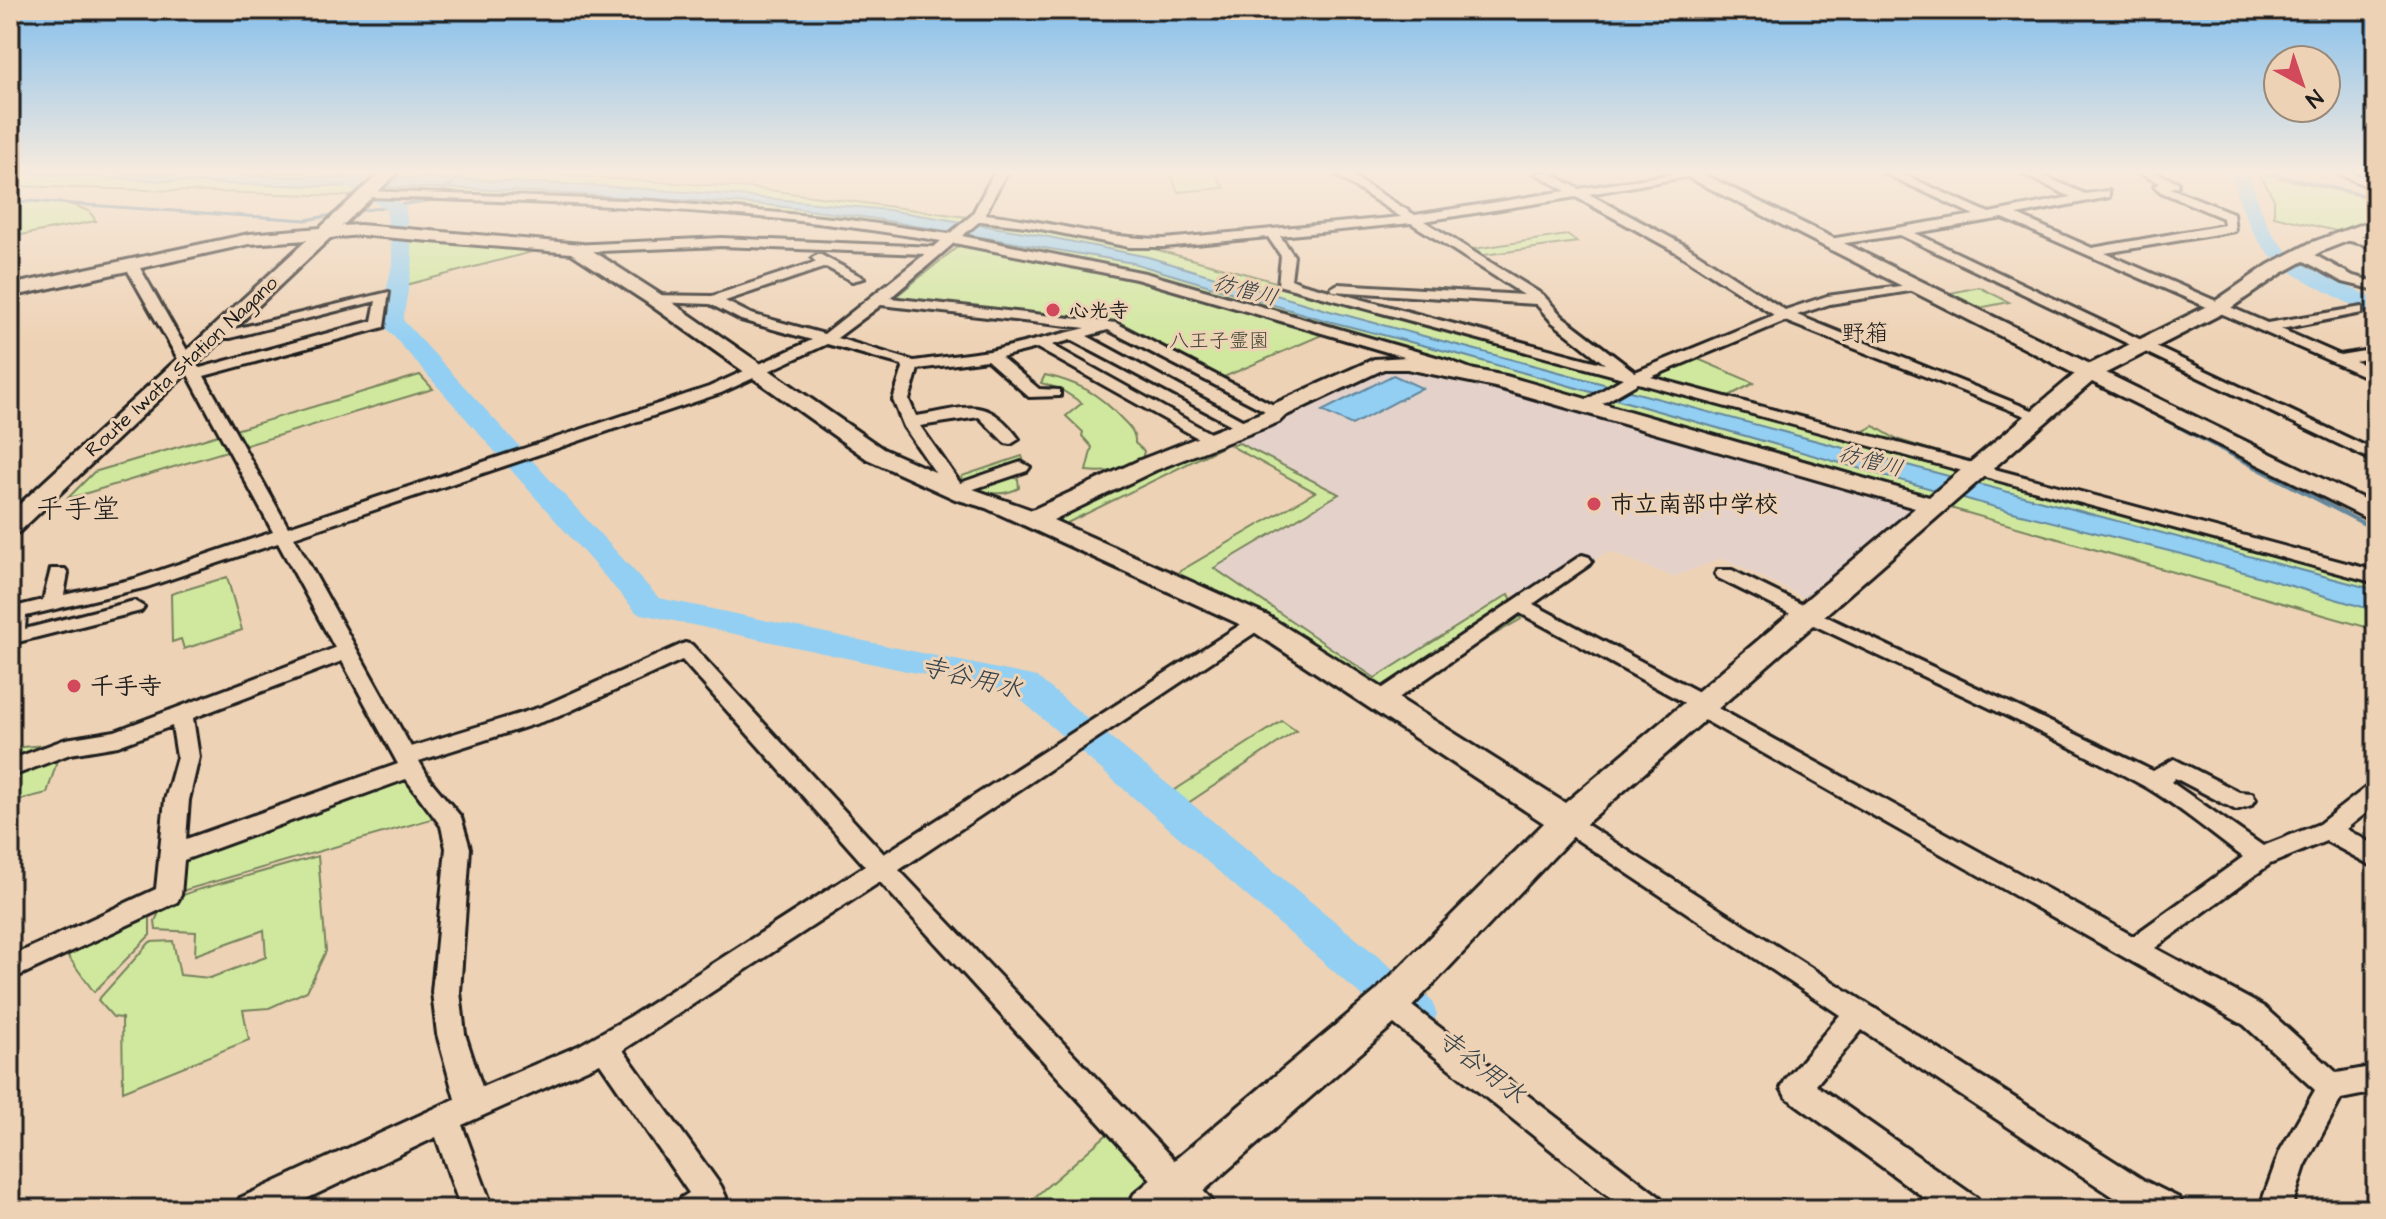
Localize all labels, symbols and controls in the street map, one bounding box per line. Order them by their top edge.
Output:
north arrow [2262,44,2342,124]
text: N [2298,82,2329,115]
water label: 彷僧川 [1210,267,1282,314]
street label: Route Iwata Station Nagano [79,270,285,464]
place label: 心光寺 [1069,297,1129,325]
marker: 心光寺 [1044,301,1062,319]
district label: 野箱 [1841,317,1889,351]
park label: 八王子霊園 [1169,327,1269,355]
water label: 彷僧川 [1835,438,1907,485]
place label: 市立南部中学校 [1610,488,1778,522]
district label: 千手堂 [36,490,120,529]
marker: 市立南部中学校 [1585,495,1603,513]
water label: 寺谷用水 [917,648,1027,708]
place label: 千手寺 [90,670,162,704]
marker: 千手寺 [65,677,83,695]
water label: 寺谷用水 [1429,1021,1533,1113]

